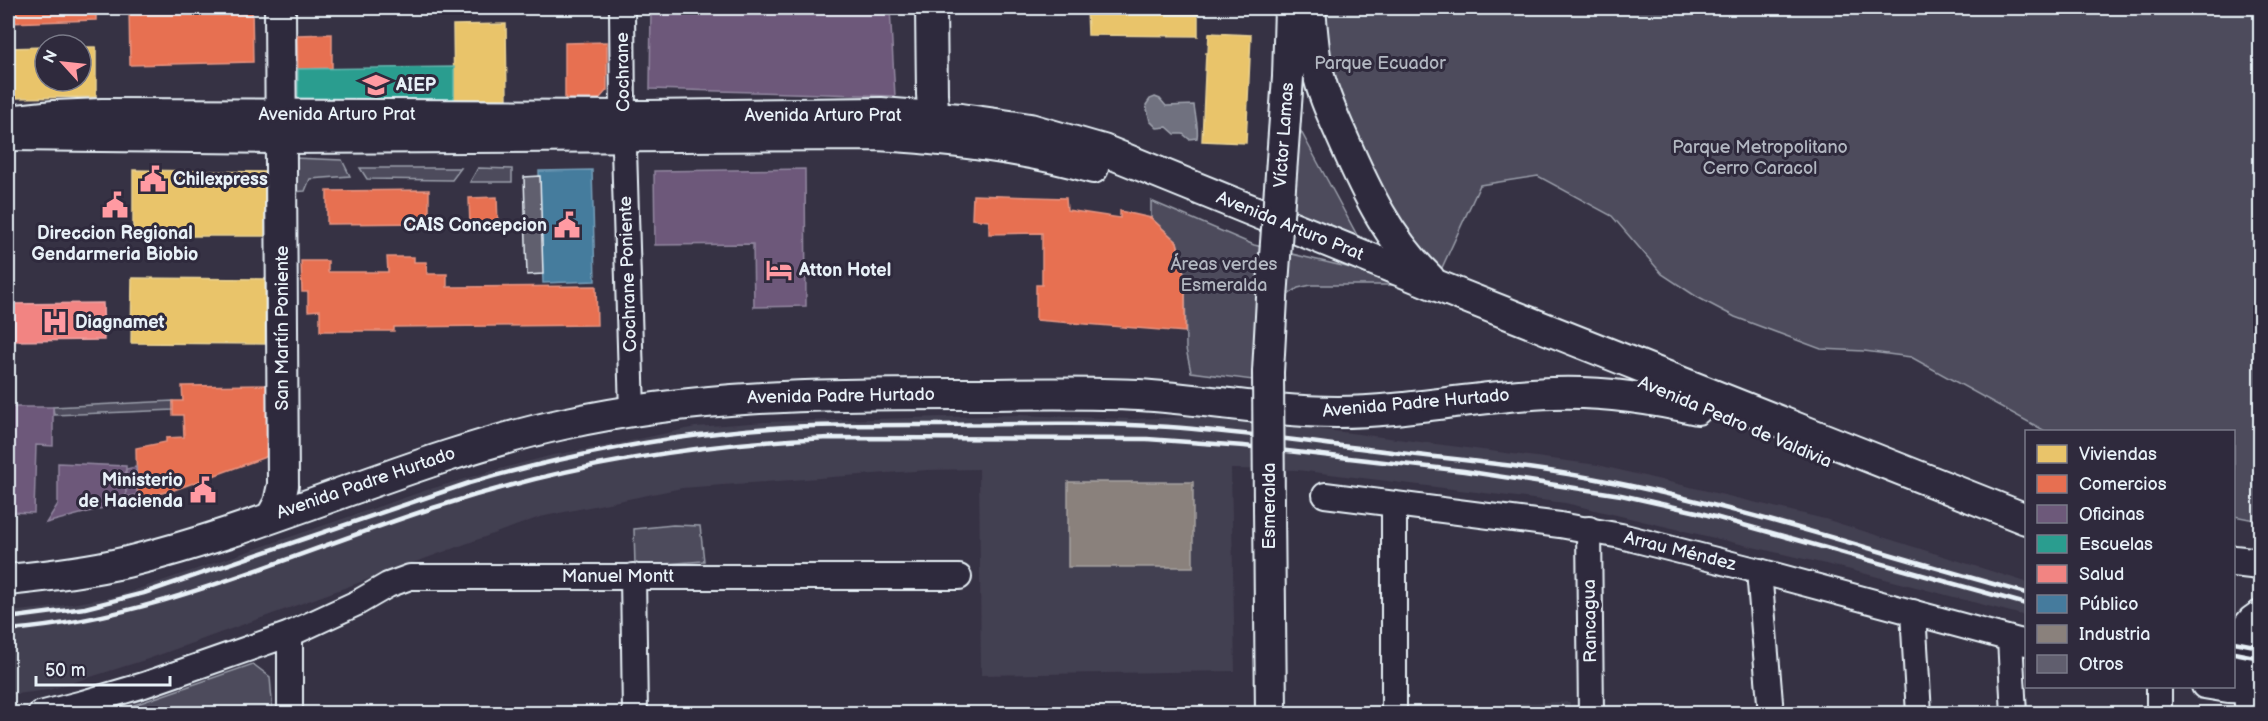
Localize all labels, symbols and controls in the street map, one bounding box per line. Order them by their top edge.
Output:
street label: Cochrane [612,32,634,112]
north arrow [33,33,93,93]
text: N [40,47,62,67]
park label: Parque Ecuador [1314,53,1446,74]
school or university icon: AIEP [361,70,391,100]
place label: AIEP [395,75,437,96]
street label: Víctor Lamas [1270,82,1298,188]
street label: Avenida Arturo Prat [259,104,416,125]
street label: Avenida Arturo Prat [745,105,902,126]
park label: Parque Metropolitano Cerro Caracol [1672,137,1848,179]
public building icon: Chilexpress [138,164,168,194]
place label: Chilexpress [173,169,268,190]
street label: Avenida Arturo Prat [1213,187,1367,265]
public building icon: Direccion Regional Gendarmeria Biobio [100,190,130,220]
street label: Cochrane Poniente [615,195,641,352]
public building icon: CAIS Concepcion [552,210,582,240]
place label: CAIS Concepcion [403,215,547,236]
place label: Direccion Regional Gendarmeria Biobio [32,223,198,265]
street label: San Martín Poniente [272,245,293,411]
park label: Áreas verdes Esmeralda [1170,252,1278,296]
hotel icon: Atton Hotel [764,255,794,285]
place label: Atton Hotel [798,260,891,281]
hospital icon: Diagnamet [40,307,70,337]
place label: Diagnamet [75,312,165,333]
street label: Avenida Pedro de Valdivia [1635,372,1835,472]
street label: Avenida Padre Hurtado [747,384,935,408]
street label: Avenida Padre Hurtado [1322,384,1510,422]
legend [2025,430,2235,688]
street label: Avenida Padre Hurtado [274,443,458,523]
text: Viviendas [2079,444,2157,465]
street label: Esmeralda [1259,462,1280,550]
place label: Ministerio de Hacienda [78,470,183,512]
text: Comercios [2079,474,2167,495]
public building icon: Ministerio de Hacienda [188,475,218,505]
text: Oficinas [2079,504,2145,525]
street label: Arrau Méndez [1622,527,1739,575]
text: Escuelas [2079,534,2153,555]
text: Salud [2079,564,2124,585]
street label: Manuel Montt [562,566,675,587]
street label: Rancagua [1579,579,1601,663]
text: Público [2079,594,2138,615]
text: Industria [2079,624,2150,645]
scale bar [36,649,170,687]
text: Otros [2079,654,2124,675]
text: 50 m [45,660,86,681]

